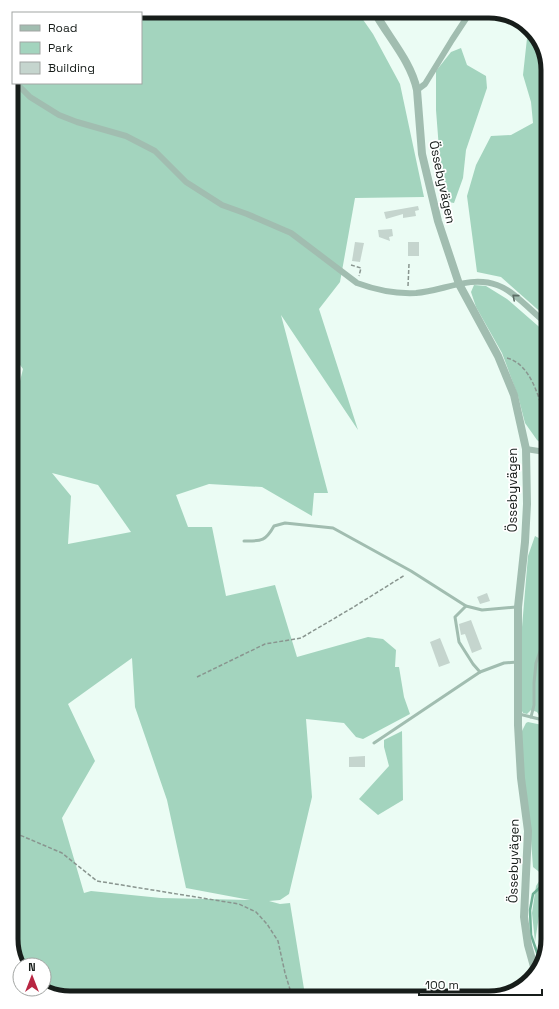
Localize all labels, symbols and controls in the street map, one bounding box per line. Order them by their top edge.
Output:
legend [12,12,142,84]
text: Road [48,20,77,36]
text: Park [48,40,73,56]
text: Building [48,60,95,76]
street label: Össebyvägen [425,139,460,225]
one-way arrow [513,294,520,301]
street label: Össebyvägen [504,448,521,532]
street label: Össebyvägen [504,819,523,903]
north arrow [12,957,52,997]
text: N [28,960,36,974]
scale bar [419,971,542,997]
text: 100 m [425,977,459,993]

